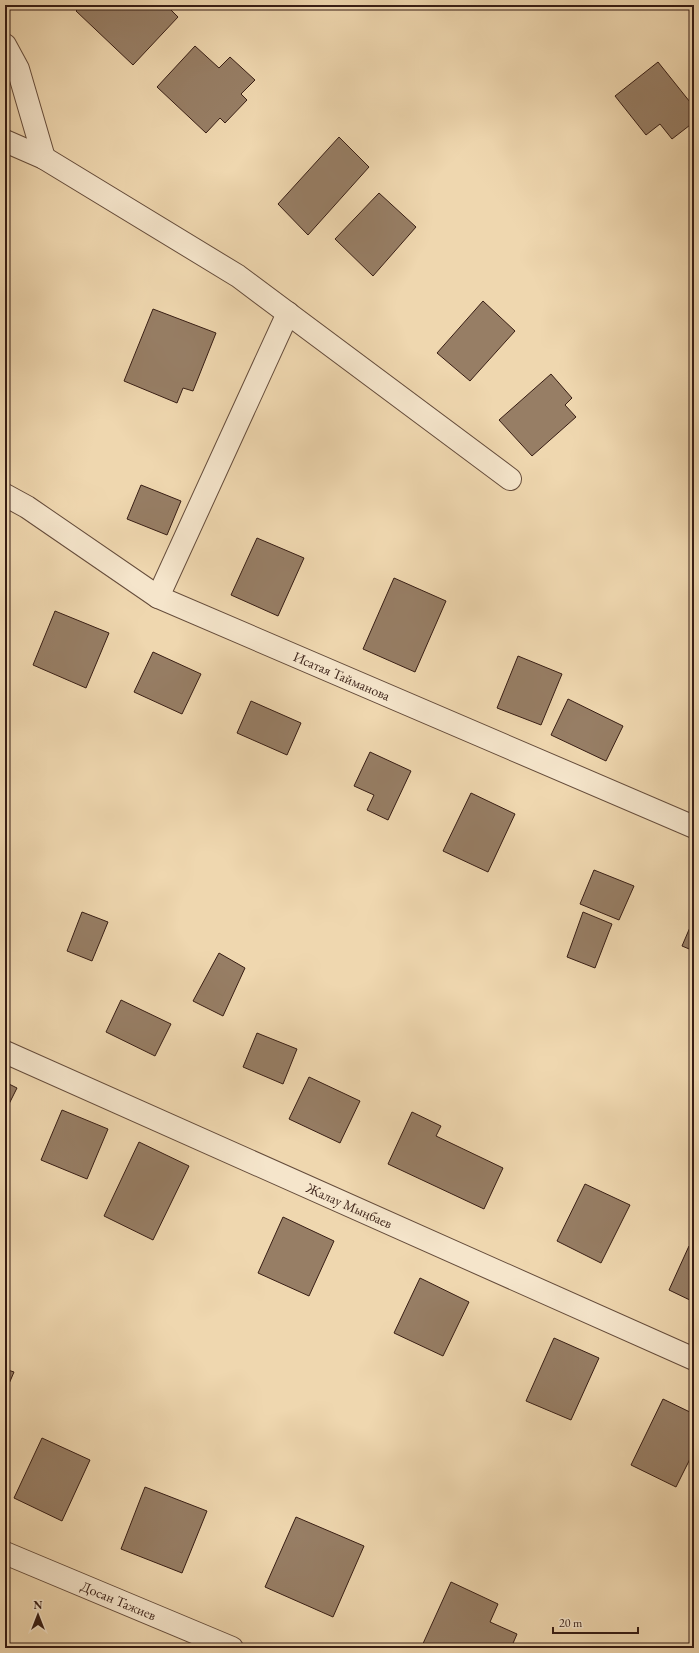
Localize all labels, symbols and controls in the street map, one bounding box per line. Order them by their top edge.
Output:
street label: Исатая Тайманова [291,647,393,705]
street label: Жалау Мыңбаев [303,1178,395,1232]
street label: Досан Тажиев [78,1577,159,1624]
north arrow [18,1595,58,1635]
text: N [34,1598,43,1612]
scale bar [553,1609,638,1635]
text: 20 m [559,1615,583,1631]

